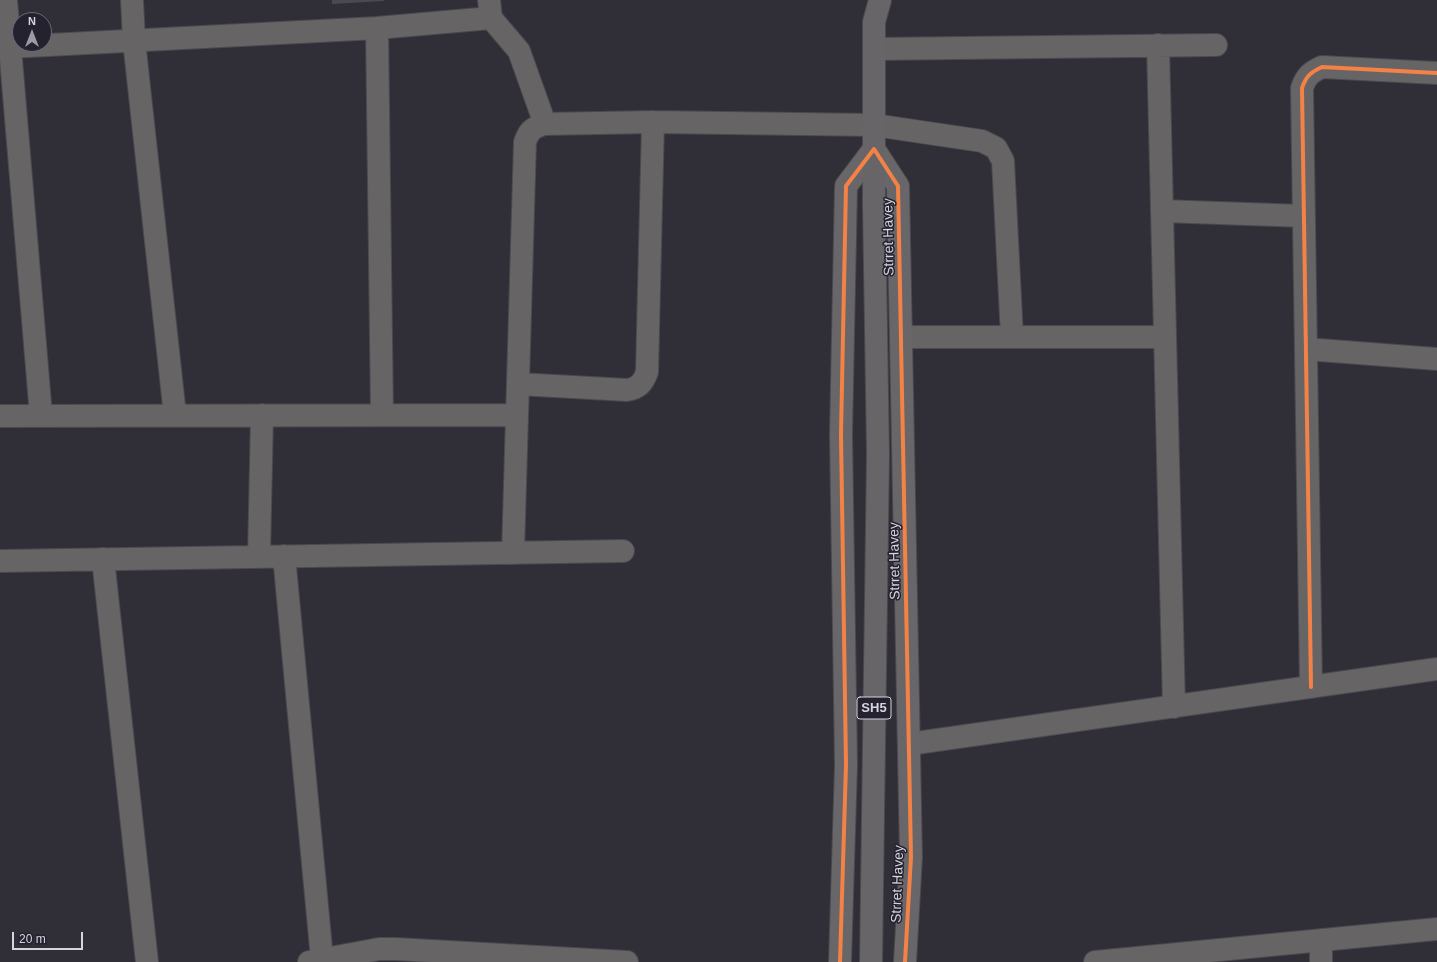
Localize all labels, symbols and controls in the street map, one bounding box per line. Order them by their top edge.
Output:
north arrow [12,12,52,52]
text: N [28,15,36,27]
street label: Strret Havey [880,198,898,276]
street label: Strret Havey [886,522,904,600]
road number: SH5 [857,697,891,719]
street label: Strret Havey [888,845,908,923]
scale bar [14,924,85,950]
text: 20 m [19,932,46,946]

